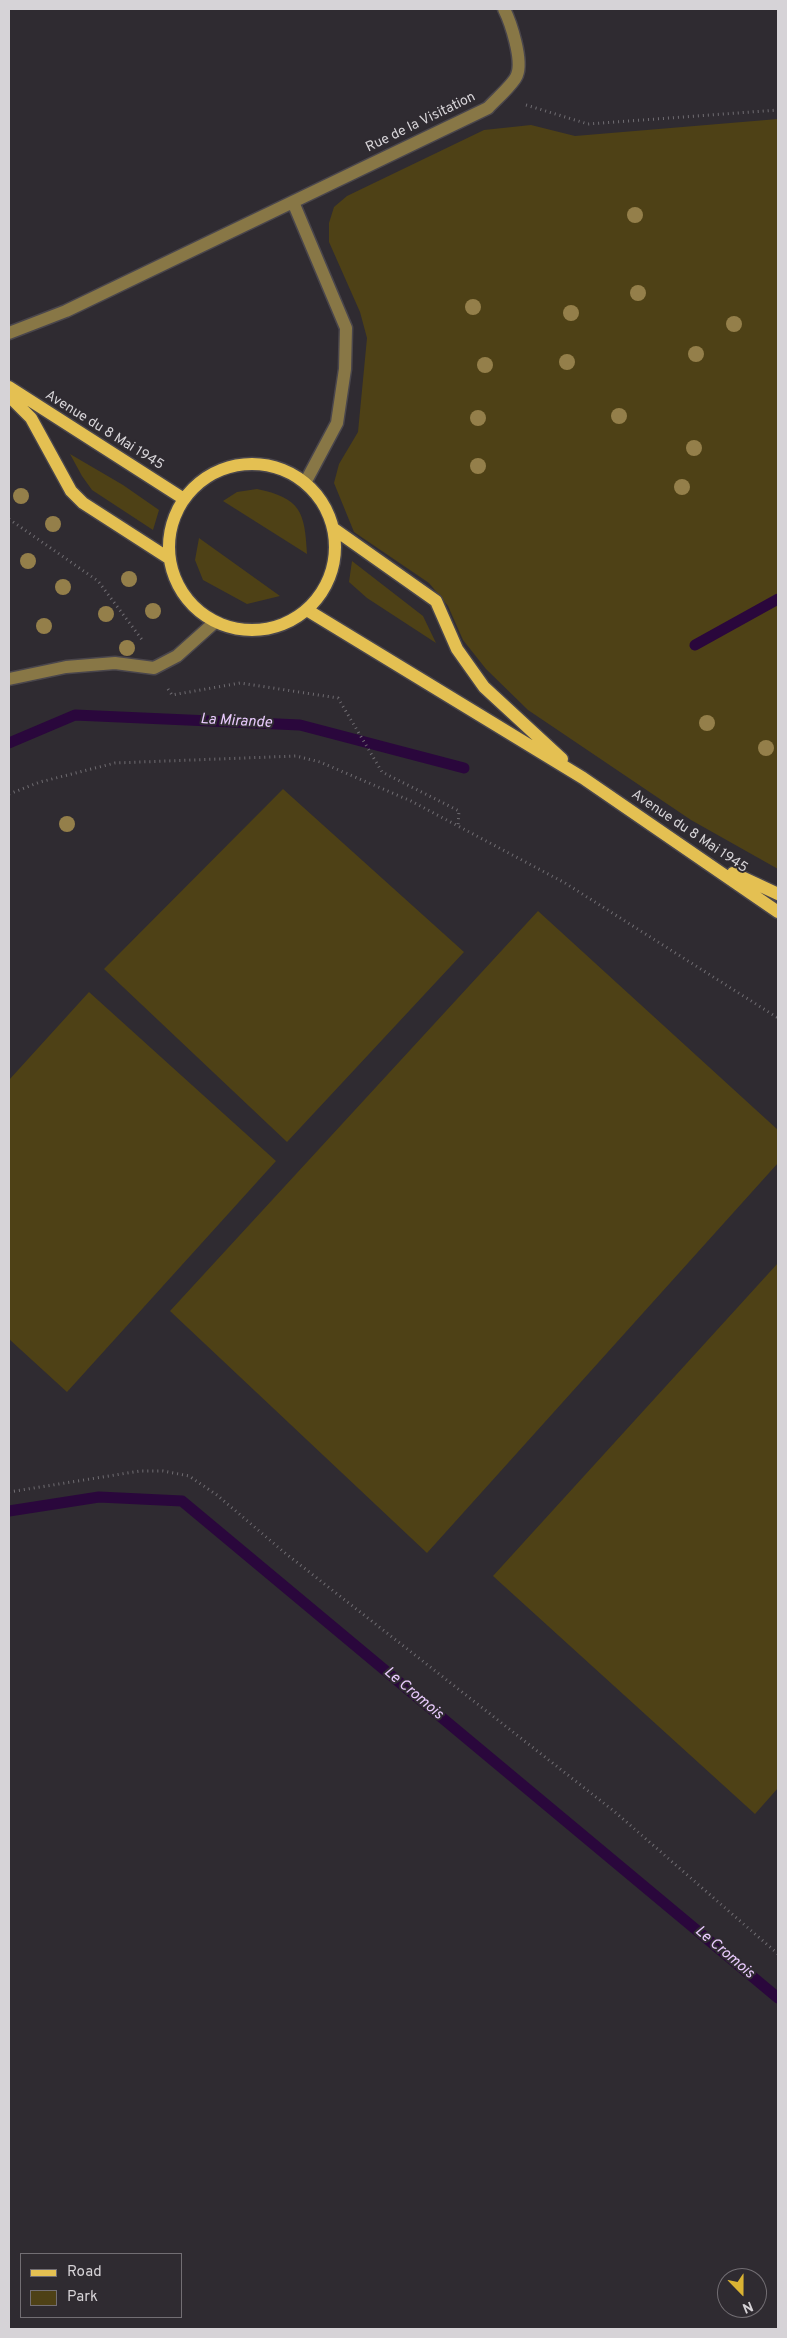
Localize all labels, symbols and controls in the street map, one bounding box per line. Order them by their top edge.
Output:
street label: Rue de la Visitation [363,89,479,157]
street label: Avenue du 8 Mai 1945 [41,388,167,474]
water label: La Mirande [200,711,272,733]
street label: Avenue du 8 Mai 1945 [628,787,750,877]
water label: Le Cromois [380,1664,446,1724]
water label: Le Cromois [691,1923,757,1983]
legend [20,2253,182,2318]
text: Road [67,2263,102,2282]
north arrow [717,2268,767,2318]
text: Park [67,2288,98,2307]
text: N [740,2297,755,2316]

